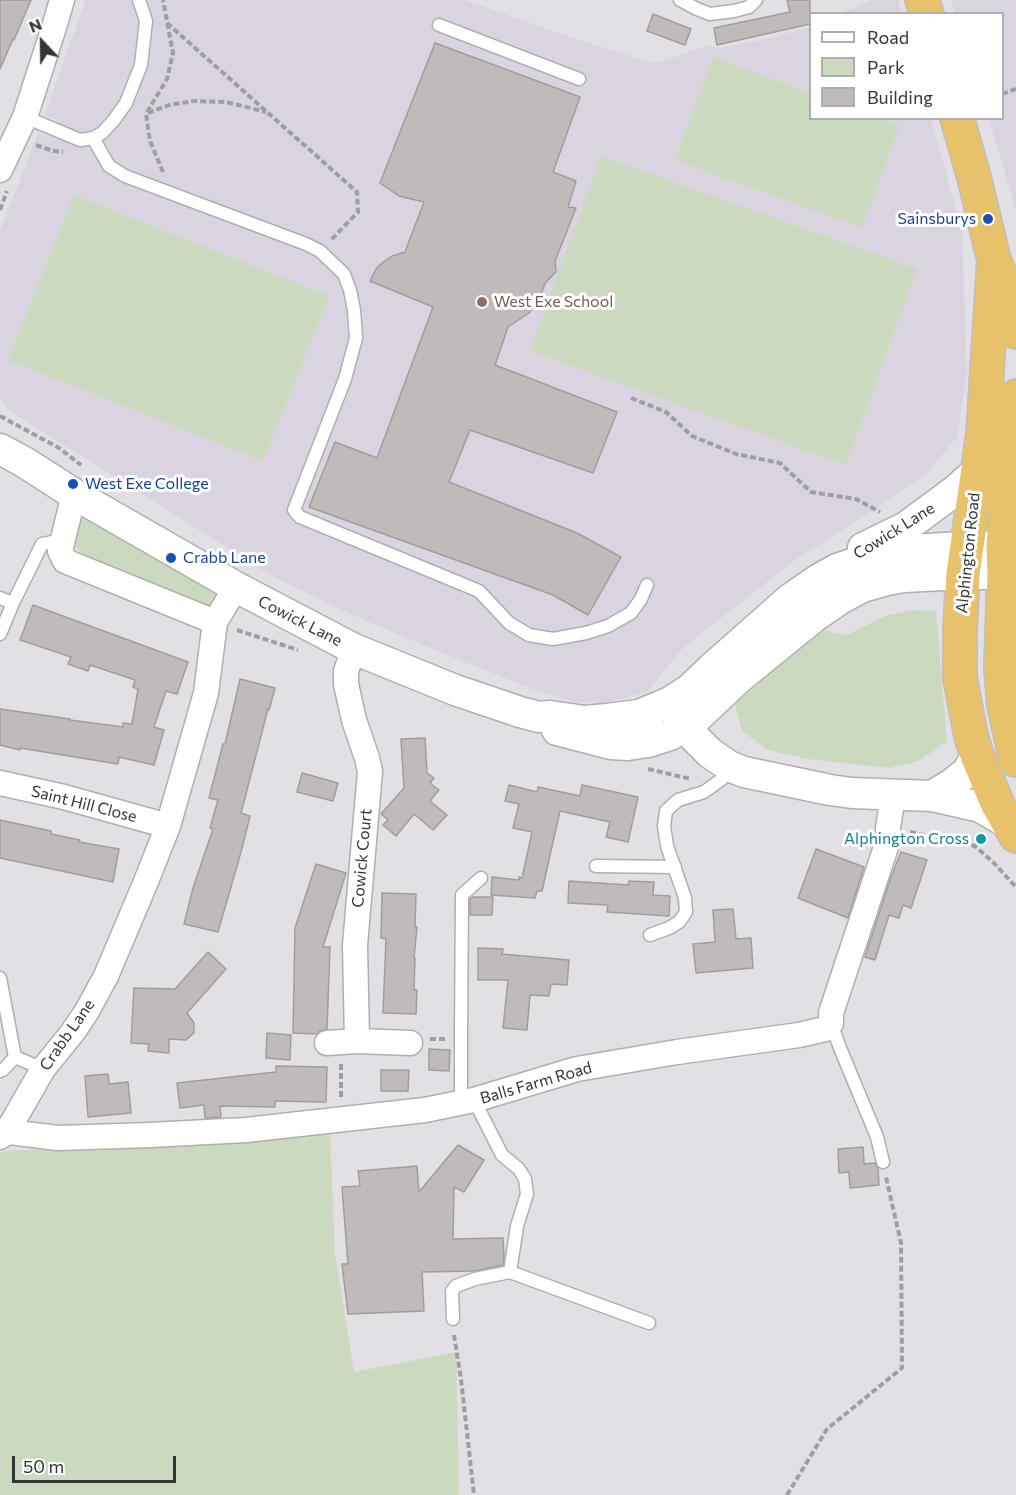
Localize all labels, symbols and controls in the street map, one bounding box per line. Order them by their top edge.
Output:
north arrow [12,12,72,72]
legend [809,12,1004,120]
text: N [26,14,44,36]
text: Road [867,26,909,48]
text: Park [867,56,905,78]
text: Building [867,86,933,108]
place label: Sainsburys [897,209,976,229]
marker: Sainsburys [981,212,995,226]
place label: West Exe School [494,292,613,312]
marker: West Exe School [475,295,489,309]
place label: West Exe College [85,474,209,494]
marker: West Exe College [66,477,80,491]
street label: Alphington Road [952,492,984,614]
street label: Cowick Lane [850,498,938,564]
place label: Crabb Lane [183,548,266,568]
marker: Crabb Lane [164,551,178,565]
street label: Cowick Lane [255,592,345,650]
street label: Saint Hill Close [29,782,139,826]
street label: Cowick Court [348,808,376,908]
place label: Alphington Cross [844,829,969,849]
marker: Alphington Cross [974,832,988,846]
street label: Crabb Lane [35,996,99,1074]
street label: Balls Farm Road [478,1058,594,1108]
scale bar [15,1444,178,1482]
text: 50 m [23,1455,64,1477]

